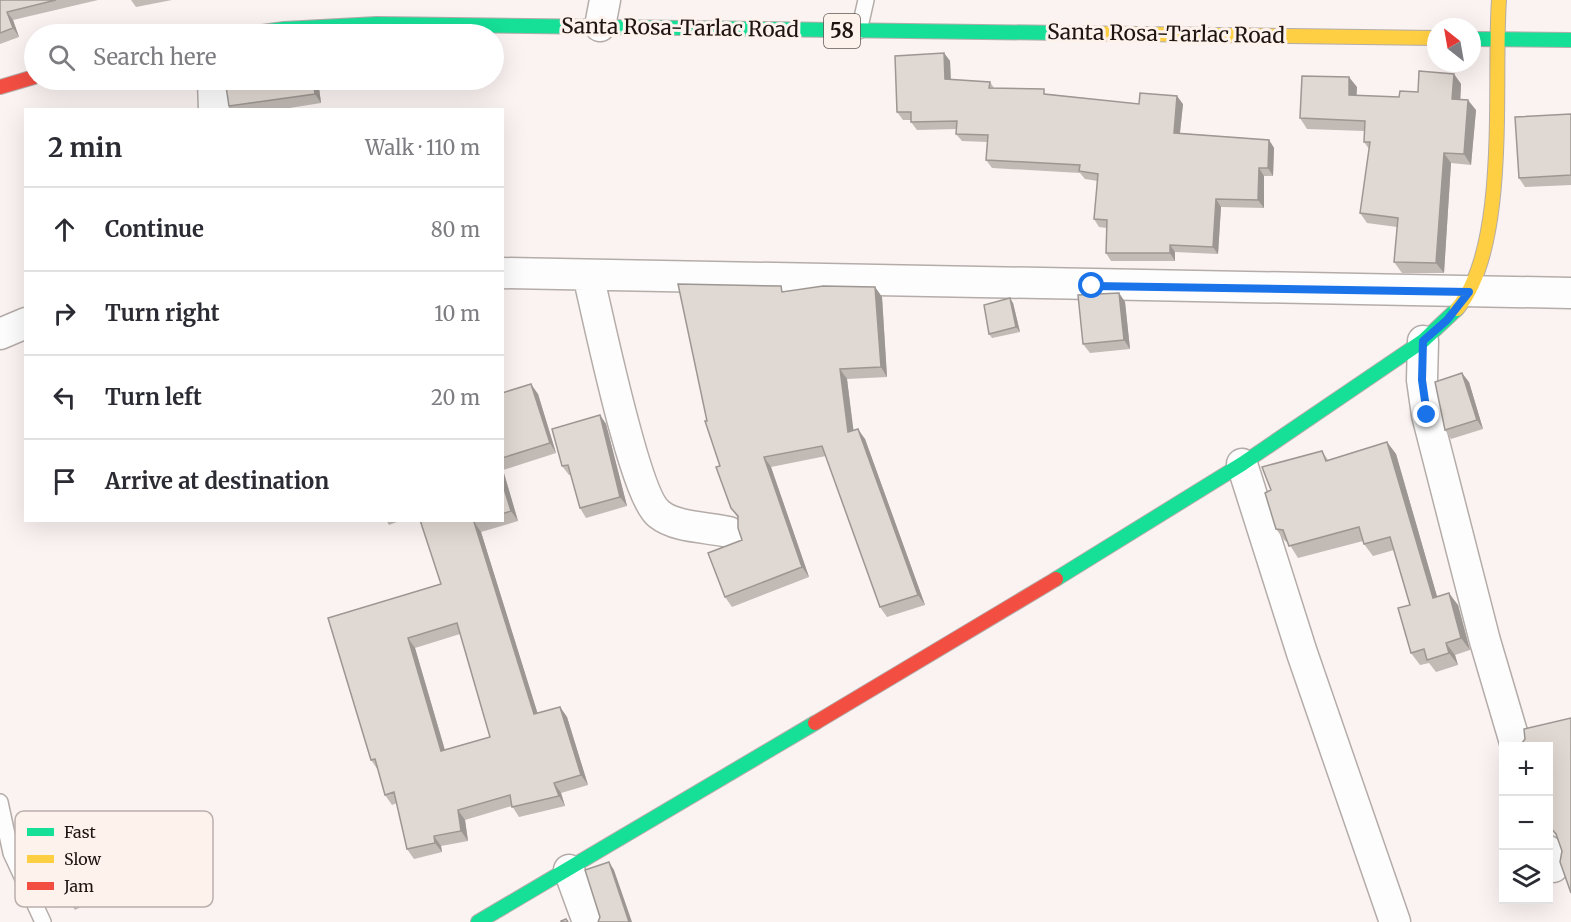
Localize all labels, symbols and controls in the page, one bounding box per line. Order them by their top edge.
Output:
street label: Santa Rosa-Tarlac Road [561,12,800,43]
road number: 58 [824,14,860,48]
street label: Santa Rosa-Tarlac Road [1047,18,1286,49]
north arrow [1427,18,1481,72]
search box [24,24,504,90]
icon: search [45,41,78,74]
text: Search here [93,43,216,71]
text: 2 min [48,131,122,164]
text: Walk · 110 m [365,135,480,160]
icon: ahead [48,213,81,246]
text: Continue [105,215,204,243]
text: 80 m [431,217,480,242]
route start [1078,272,1104,298]
icon: right [48,297,81,330]
text: Turn right [105,299,219,327]
text: 10 m [434,301,480,326]
icon: left [48,381,81,414]
text: Turn left [105,383,202,411]
text: 20 m [431,385,480,410]
route end [1413,401,1439,427]
icon: arrive [48,465,81,498]
text: Arrive at destination [105,467,329,495]
map controls [1499,742,1553,904]
button: + [1499,742,1553,796]
button: − [1499,796,1553,850]
legend [15,811,213,907]
text: Fast [64,822,97,842]
text: Slow [64,849,102,869]
button: layers [1499,850,1553,904]
text: Jam [63,876,94,896]

